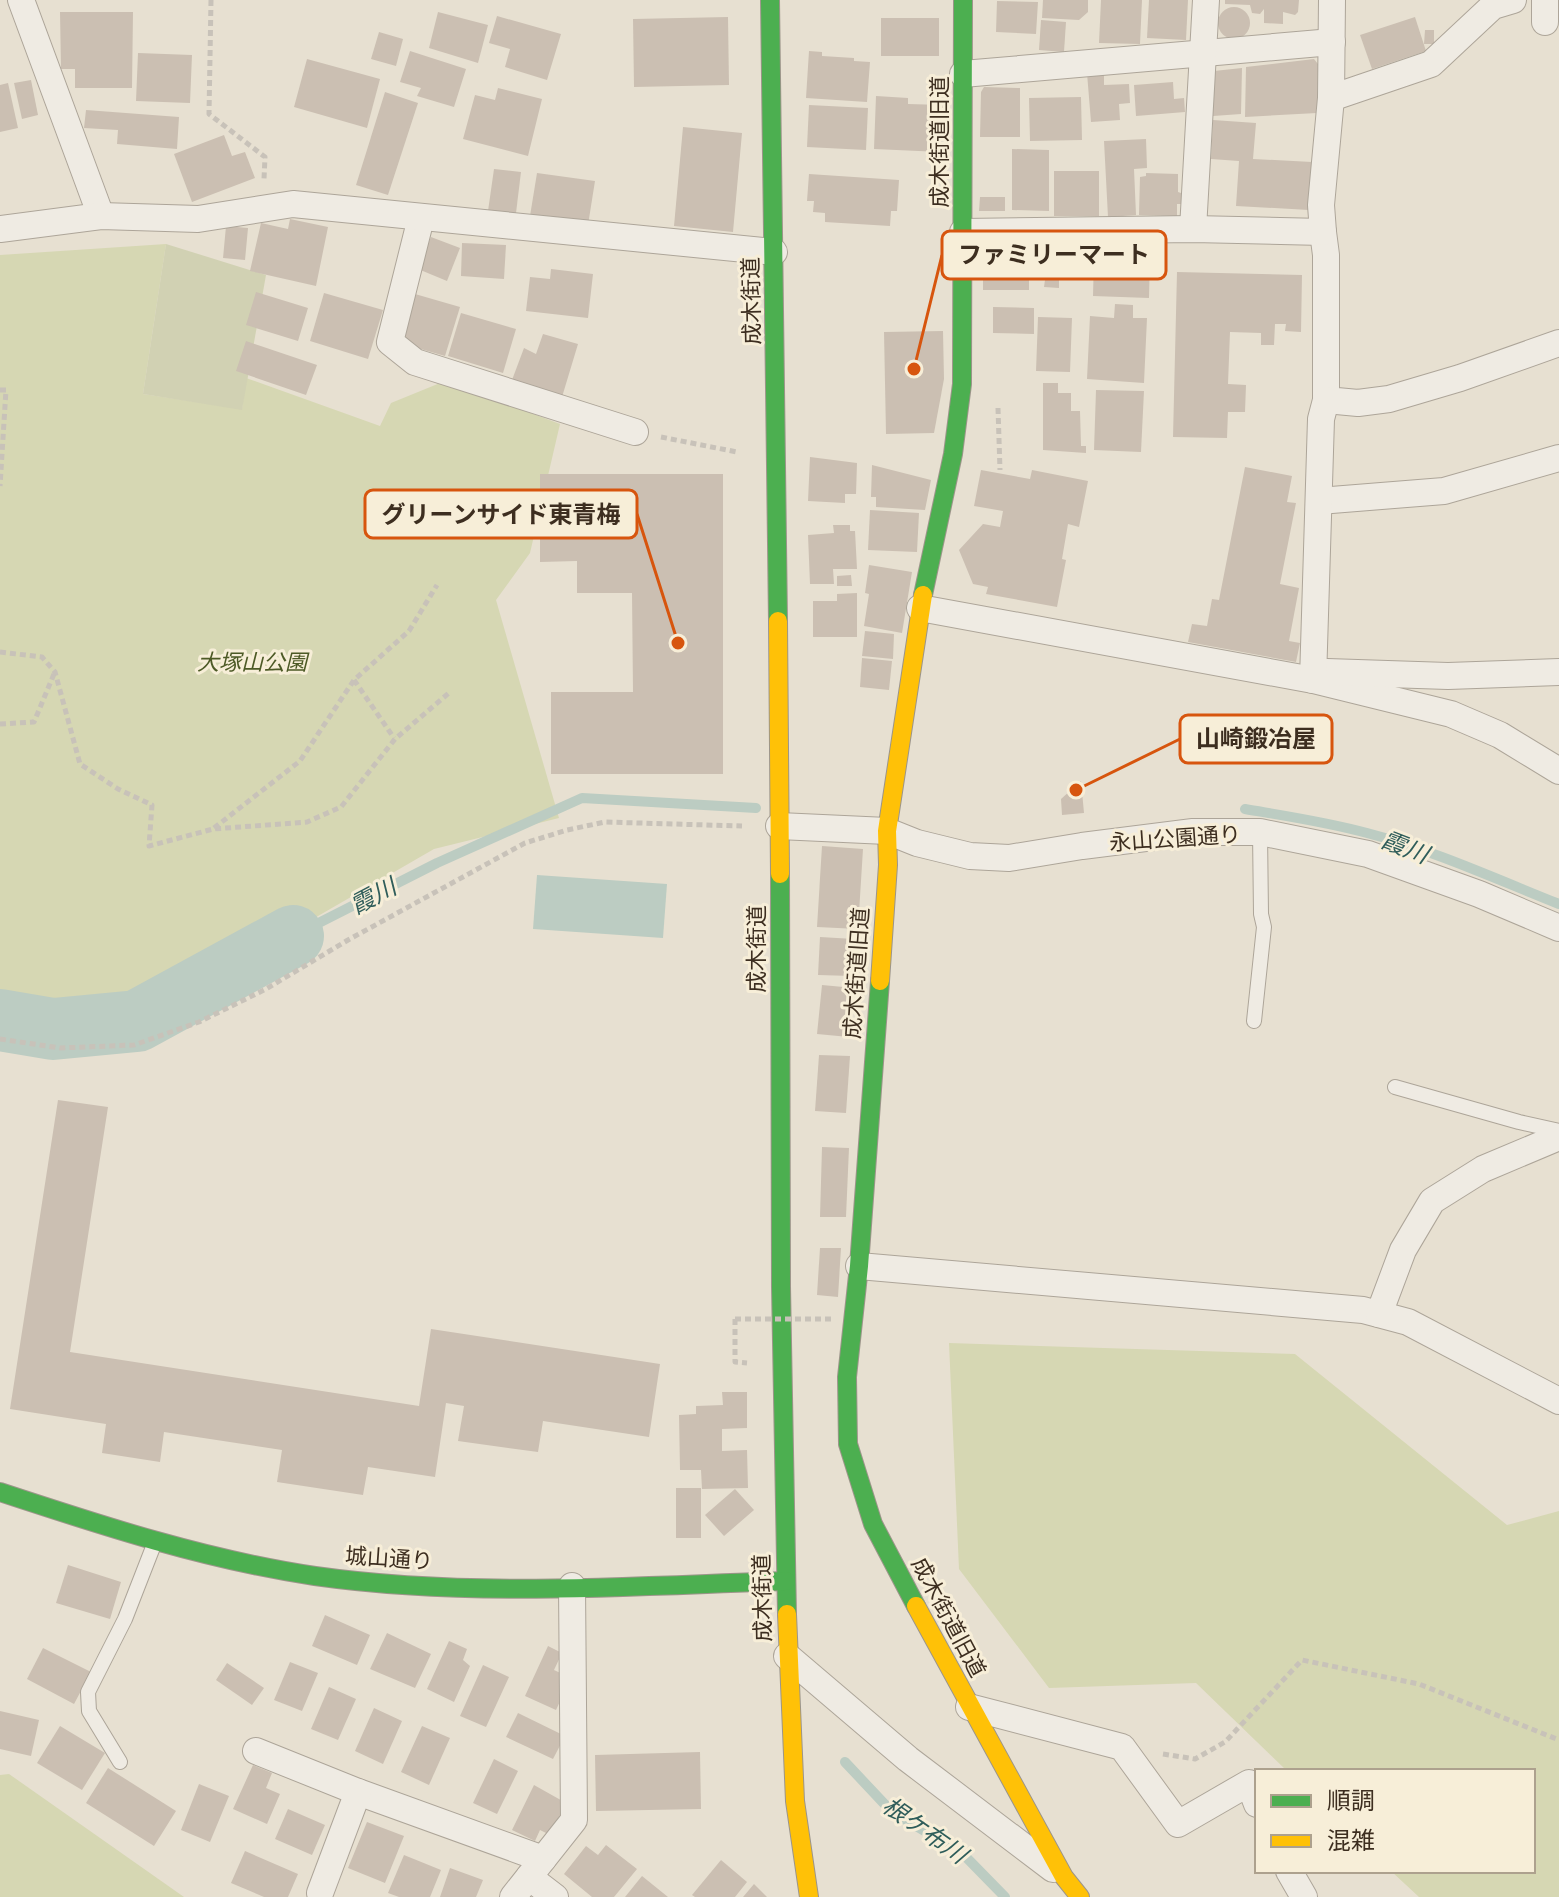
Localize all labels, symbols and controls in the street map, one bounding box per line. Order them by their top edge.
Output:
street label: 成木街道旧道 [924,76,954,208]
callout: ファミリーマート [942,231,1166,279]
text: ファミリーマート [958,238,1150,271]
street label: 成木街道 [735,257,767,345]
callout: グリーンサイド東青梅 [365,490,637,538]
text: グリーンサイド東青梅 [382,498,620,531]
park label: 大塚山公園 [197,647,310,677]
callout: 山崎鍛冶屋 [1180,715,1332,763]
text: 山崎鍛冶屋 [1196,722,1316,755]
street label: 永山公園通り [1108,818,1242,858]
water label: 霞川 [1377,823,1436,872]
water label: 霞川 [344,869,405,922]
street label: 成木街道 [741,905,771,993]
street label: 成木街道旧道 [836,906,876,1040]
street label: 城山通り [344,1540,434,1576]
street label: 成木街道旧道 [905,1552,993,1682]
street label: 成木街道 [746,1554,778,1642]
legend [1255,1769,1535,1873]
text: 順調 [1327,1784,1375,1817]
water label: 根ケ布川 [876,1789,976,1873]
text: 混雑 [1327,1824,1375,1857]

